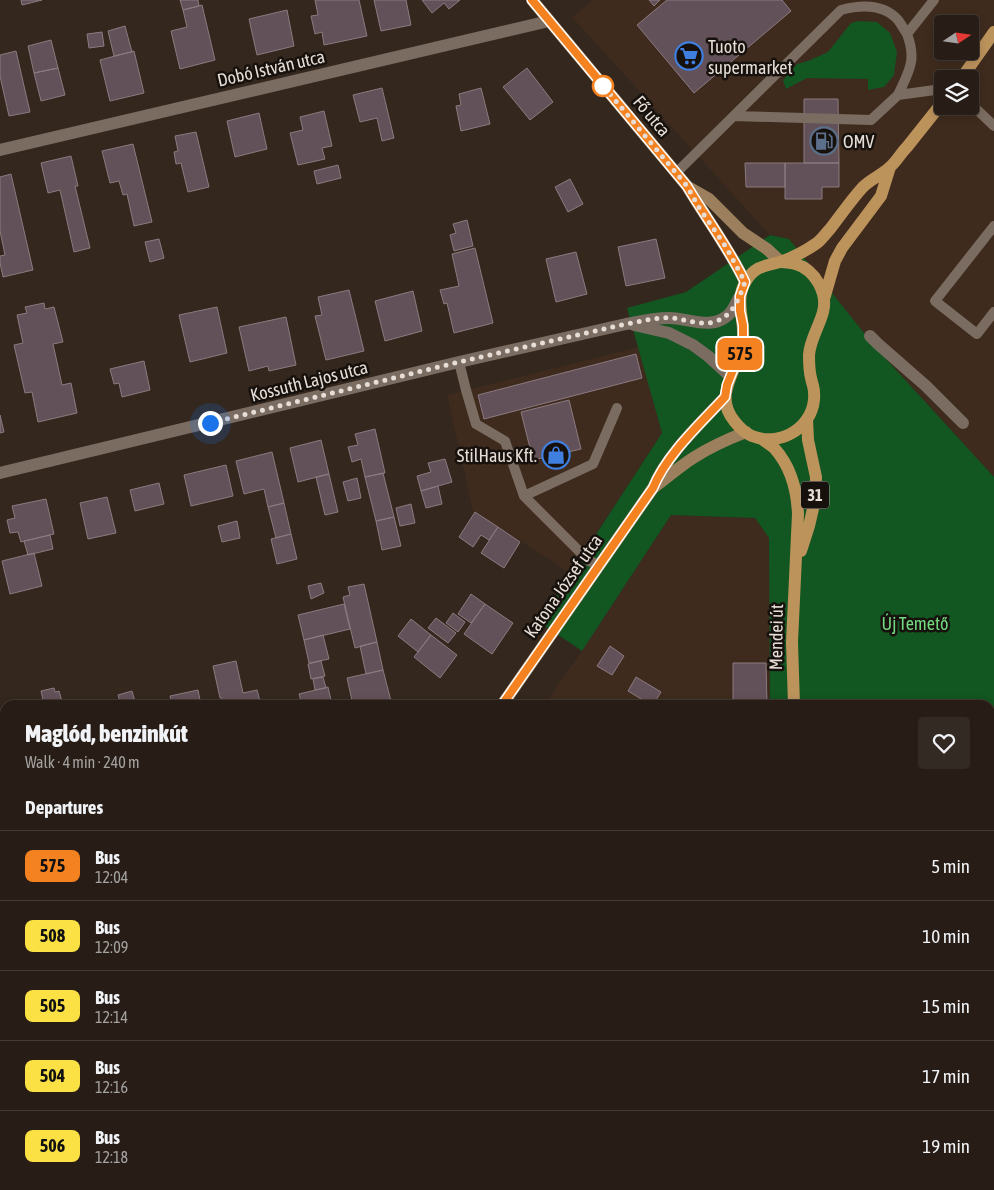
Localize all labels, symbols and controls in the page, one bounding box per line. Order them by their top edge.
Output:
north arrow [934,15,979,60]
map controls [934,15,979,115]
place label: Tuoto supermarket [708,36,793,78]
supermarket icon: Tuoto supermarket [674,41,704,71]
street label: Dobó István utca [215,45,327,91]
button: layers [934,70,979,115]
unlabelled marker [592,75,614,97]
street label: Fő utca [629,91,675,141]
fuel station icon: OMV [809,126,839,156]
place label: OMV [843,131,875,152]
line badge: 575 [711,338,769,370]
text: 575 [727,343,753,364]
street label: Kossuth Lajos utca [248,356,370,406]
your location [198,411,223,436]
shop icon: StilHaus Kft. [541,440,571,470]
place label: StilHaus Kft. [457,445,537,466]
road number: 31 [801,482,829,508]
street label: Katona József utca [520,530,606,642]
street label: Mendei út [765,604,787,670]
park label: Új Temető [882,613,948,634]
button: heart [918,717,970,769]
text: Maglód, benzinkút [25,720,188,747]
text: Walk · 4 min · 240 m [25,753,139,771]
text: Departures [25,796,103,818]
text: Bus [95,846,120,868]
text: 575 [40,855,65,876]
text: 5 min [931,855,970,877]
text: 12:04 [95,868,128,886]
text: Bus [95,916,120,938]
text: 508 [40,925,65,946]
text: 10 min [922,925,970,947]
text: 12:09 [95,938,128,956]
text: Bus [95,986,120,1008]
text: 505 [40,995,65,1016]
text: 15 min [922,995,970,1017]
text: 12:14 [95,1008,128,1026]
text: Bus [95,1056,120,1078]
text: 504 [40,1065,65,1086]
text: 17 min [922,1065,970,1087]
text: 12:16 [95,1078,128,1096]
text: Bus [95,1126,120,1148]
text: 506 [40,1135,65,1156]
text: 19 min [922,1135,970,1157]
text: 12:18 [95,1148,128,1166]

